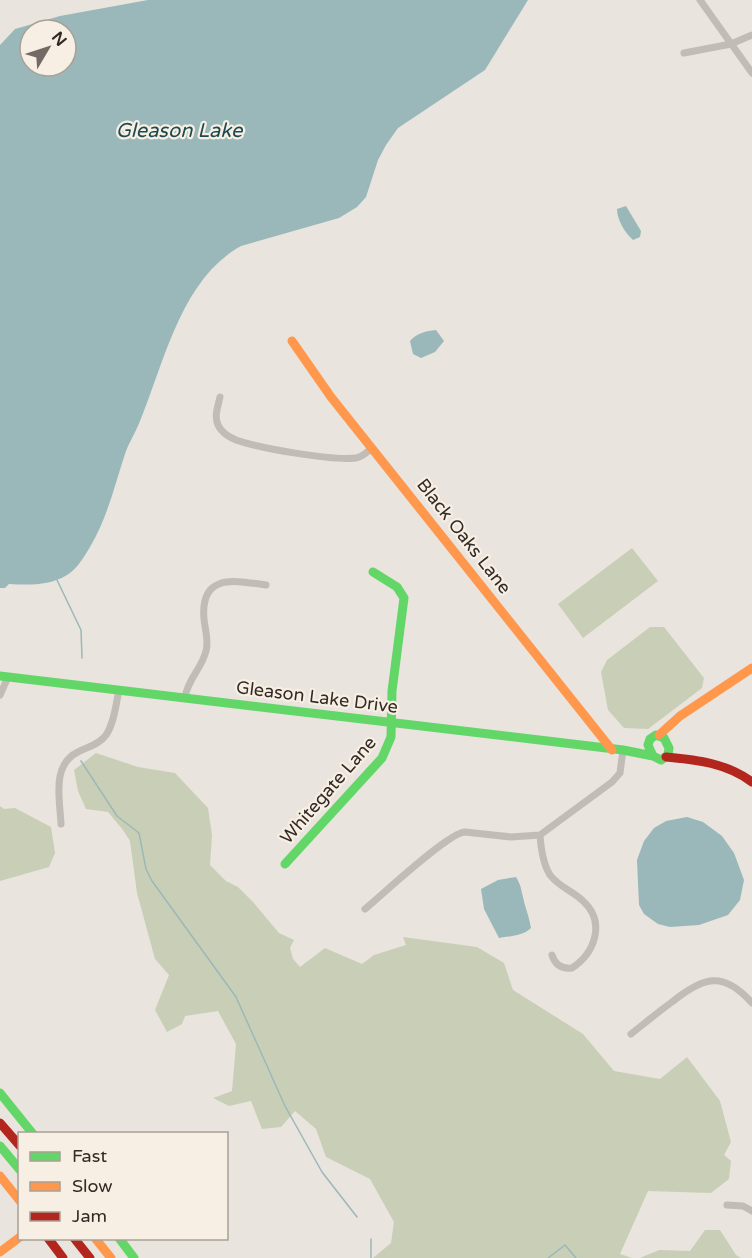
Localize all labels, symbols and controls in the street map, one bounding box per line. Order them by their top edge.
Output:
north arrow [18,18,78,78]
text: N [47,28,71,50]
water label: Gleason Lake [116,119,244,143]
street label: Black Oaks Lane [412,474,516,598]
street label: Gleason Lake Drive [235,676,399,718]
street label: Whitegate Lane [275,732,381,848]
legend [18,1132,228,1240]
text: Fast [72,1145,107,1167]
text: Slow [72,1175,113,1197]
text: Jam [72,1205,107,1227]

